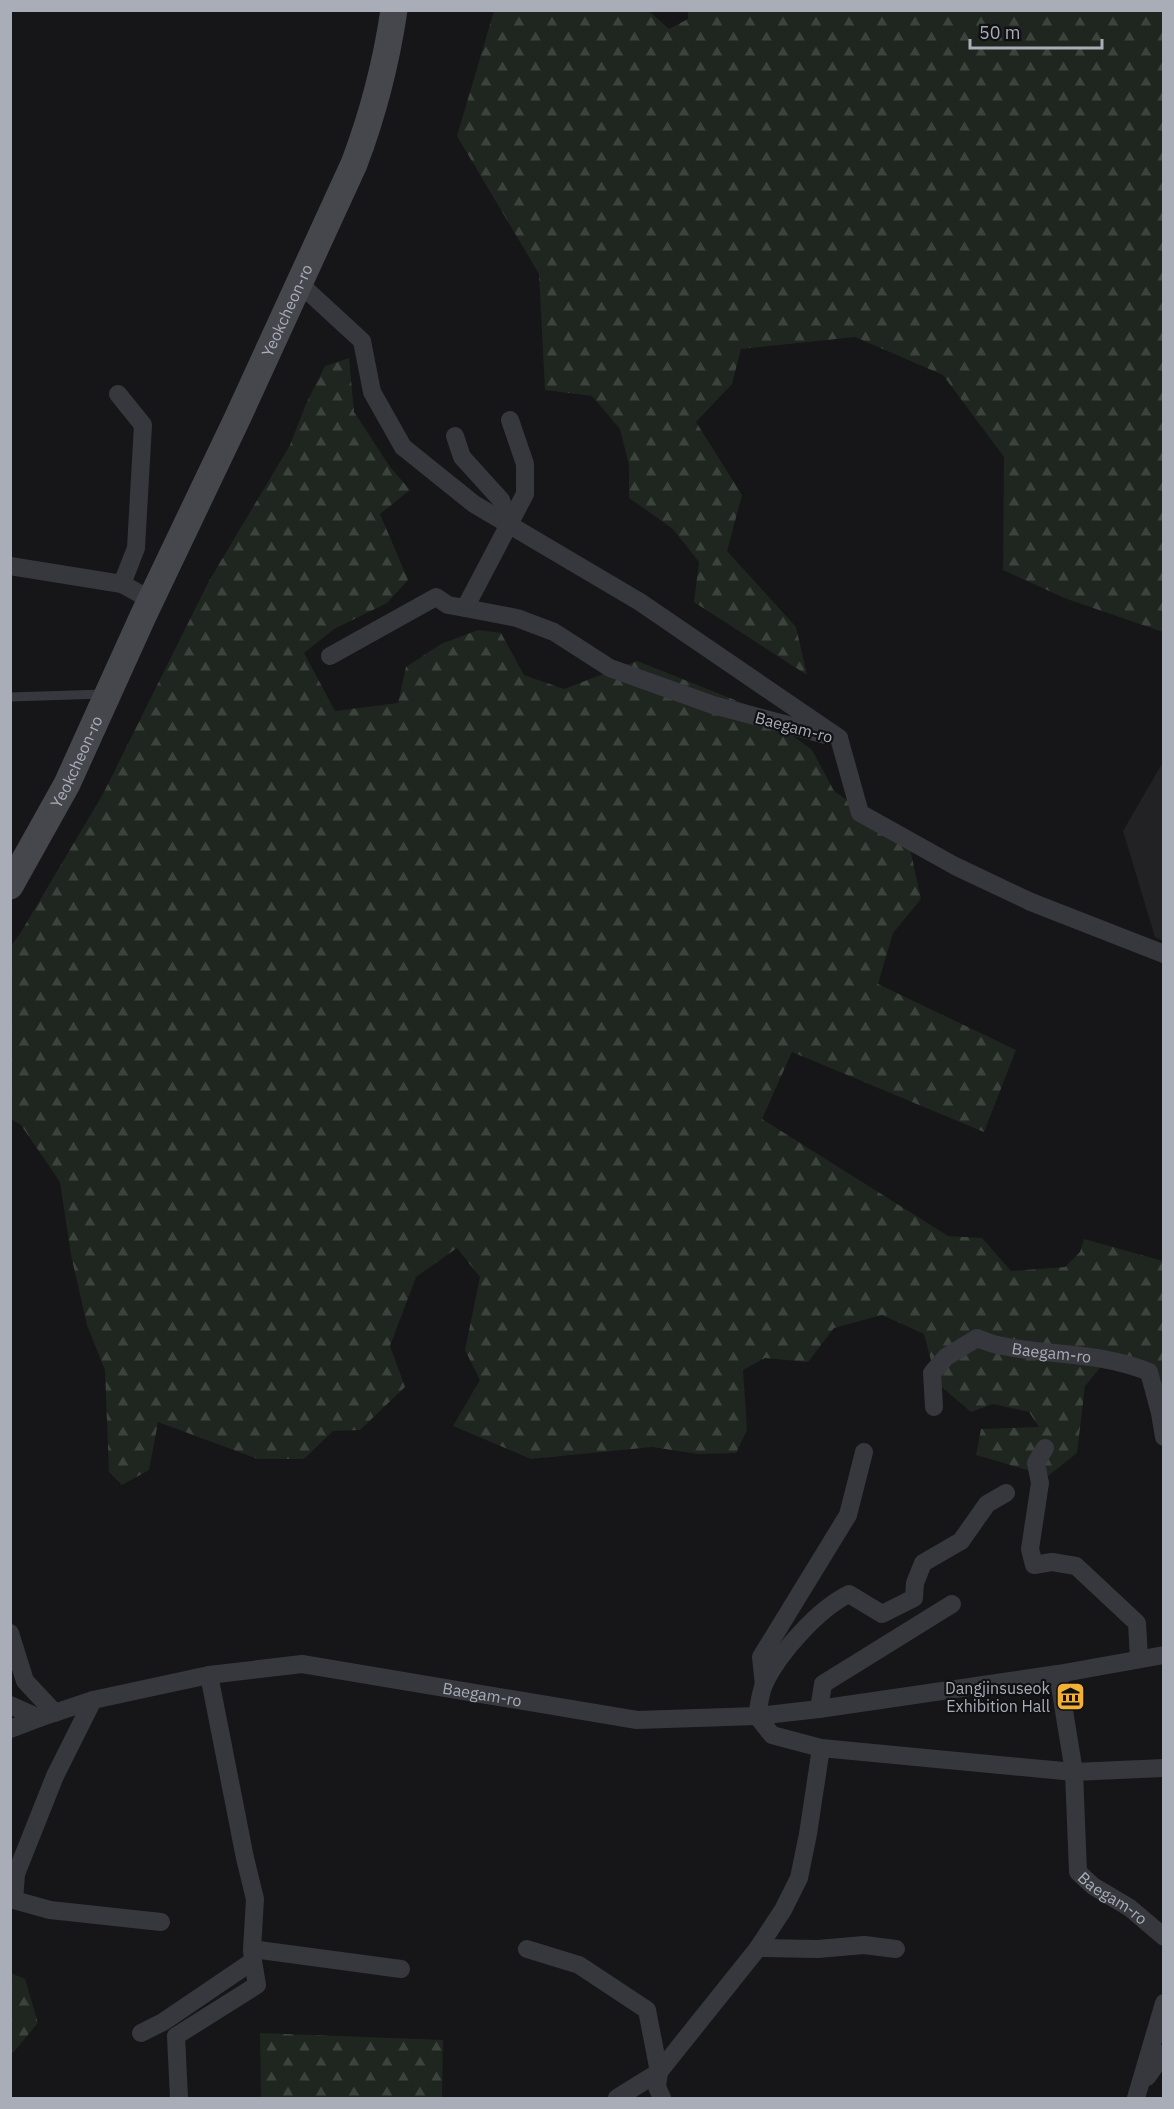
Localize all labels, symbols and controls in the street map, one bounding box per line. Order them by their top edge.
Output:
scale bar [970,12,1102,50]
text: 50 m [979,21,1021,44]
street label: Yeokcheon-ro [257,261,317,360]
street label: Baegam-ro [753,707,835,747]
street label: Yeokcheon-ro [46,712,107,811]
street label: Baegam-ro [1010,1338,1093,1367]
street label: Baegam-ro [441,1678,523,1711]
place label: Dangjinsuseok Exhibition Hall [945,1678,1051,1716]
museum icon: Dangjinsuseok Exhibition Hall [1055,1681,1087,1713]
street label: Baegam-ro [1074,1867,1152,1929]

